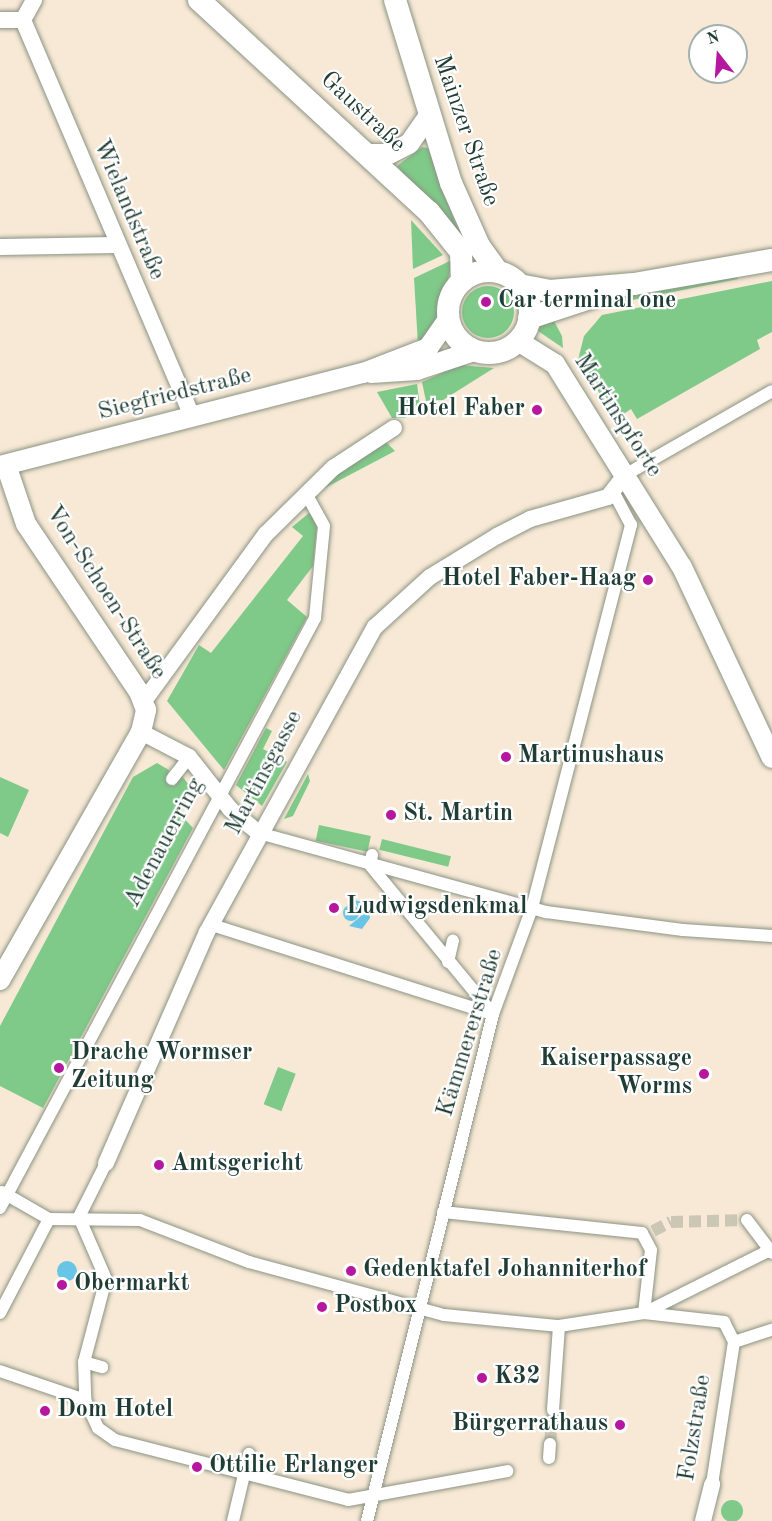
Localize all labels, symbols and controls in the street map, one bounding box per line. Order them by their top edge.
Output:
north arrow [688,24,748,84]
text: N [705,29,722,48]
street label: Mainzer Straße [426,52,504,210]
street label: Gaustraße [313,66,411,160]
street label: Wielandstraße [85,135,171,285]
place label: Car terminal one [498,288,676,316]
marker: Car terminal one [479,295,493,309]
street label: Martinspforte [566,349,668,483]
street label: Siegfriedstraße [95,362,255,428]
place label: Hotel Faber [397,396,525,424]
marker: Hotel Faber [530,403,544,417]
street label: Von-Schoen-Straße [38,501,172,685]
place label: Hotel Faber-Haag [442,566,636,594]
marker: Hotel Faber-Haag [641,573,655,587]
street label: Martinsgasse [220,706,310,840]
place label: Martinushaus [518,743,664,771]
marker: Martinushaus [499,750,513,764]
street label: Adenauerring [119,773,211,913]
place label: St. Martin [403,801,513,829]
marker: St. Martin [384,808,398,822]
place label: Ludwigsdenkmal [346,894,527,922]
marker: Ludwigsdenkmal [327,901,341,915]
street label: Kämmererstraße [432,946,510,1120]
place label: Drache Wormser Zeitung [71,1040,252,1096]
place label: Kaiserpassage Worms [539,1046,692,1102]
marker: Drache Wormser Zeitung [52,1061,66,1075]
marker: Kaiserpassage Worms [697,1067,711,1081]
place label: Amtsgericht [171,1151,303,1179]
marker: Amtsgericht [152,1158,166,1172]
place label: Gedenktafel Johanniterhof [363,1257,646,1285]
marker: Gedenktafel Johanniterhof [344,1264,358,1278]
place label: Obermarkt [74,1271,189,1299]
marker: Obermarkt [55,1278,69,1292]
place label: Postbox [334,1293,417,1321]
marker: Postbox [315,1300,329,1314]
place label: K32 [494,1364,540,1392]
marker: K32 [475,1371,489,1385]
street label: Folzstraße [673,1373,719,1483]
place label: Dom Hotel [57,1397,173,1425]
marker: Dom Hotel [38,1404,52,1418]
place label: Bürgerrathaus [452,1411,608,1439]
marker: Bürgerrathaus [613,1418,627,1432]
place label: Ottilie Erlanger [209,1453,378,1481]
marker: Ottilie Erlanger [190,1460,204,1474]

